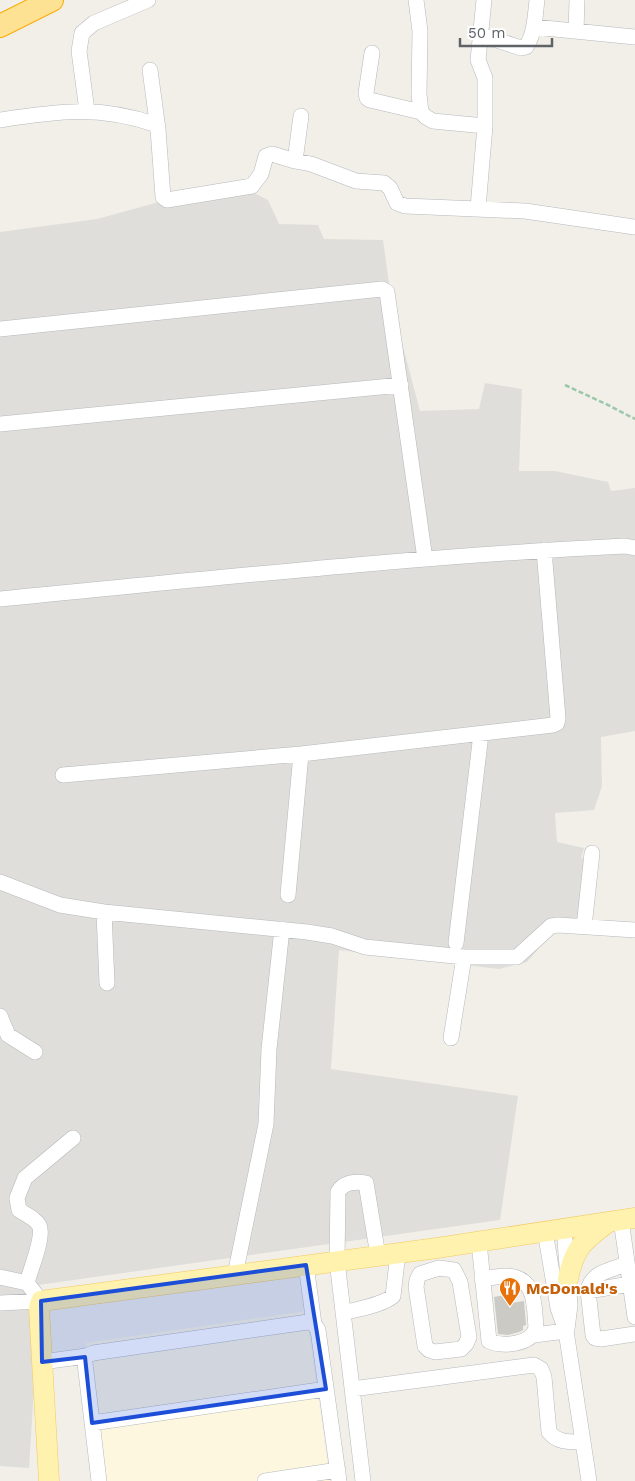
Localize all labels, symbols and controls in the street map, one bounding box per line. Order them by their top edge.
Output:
scale bar [460,15,552,47]
text: 50 m [468,24,505,42]
restaurant icon: McDonald's [498,1276,522,1307]
place label: McDonald's [526,1279,618,1298]

